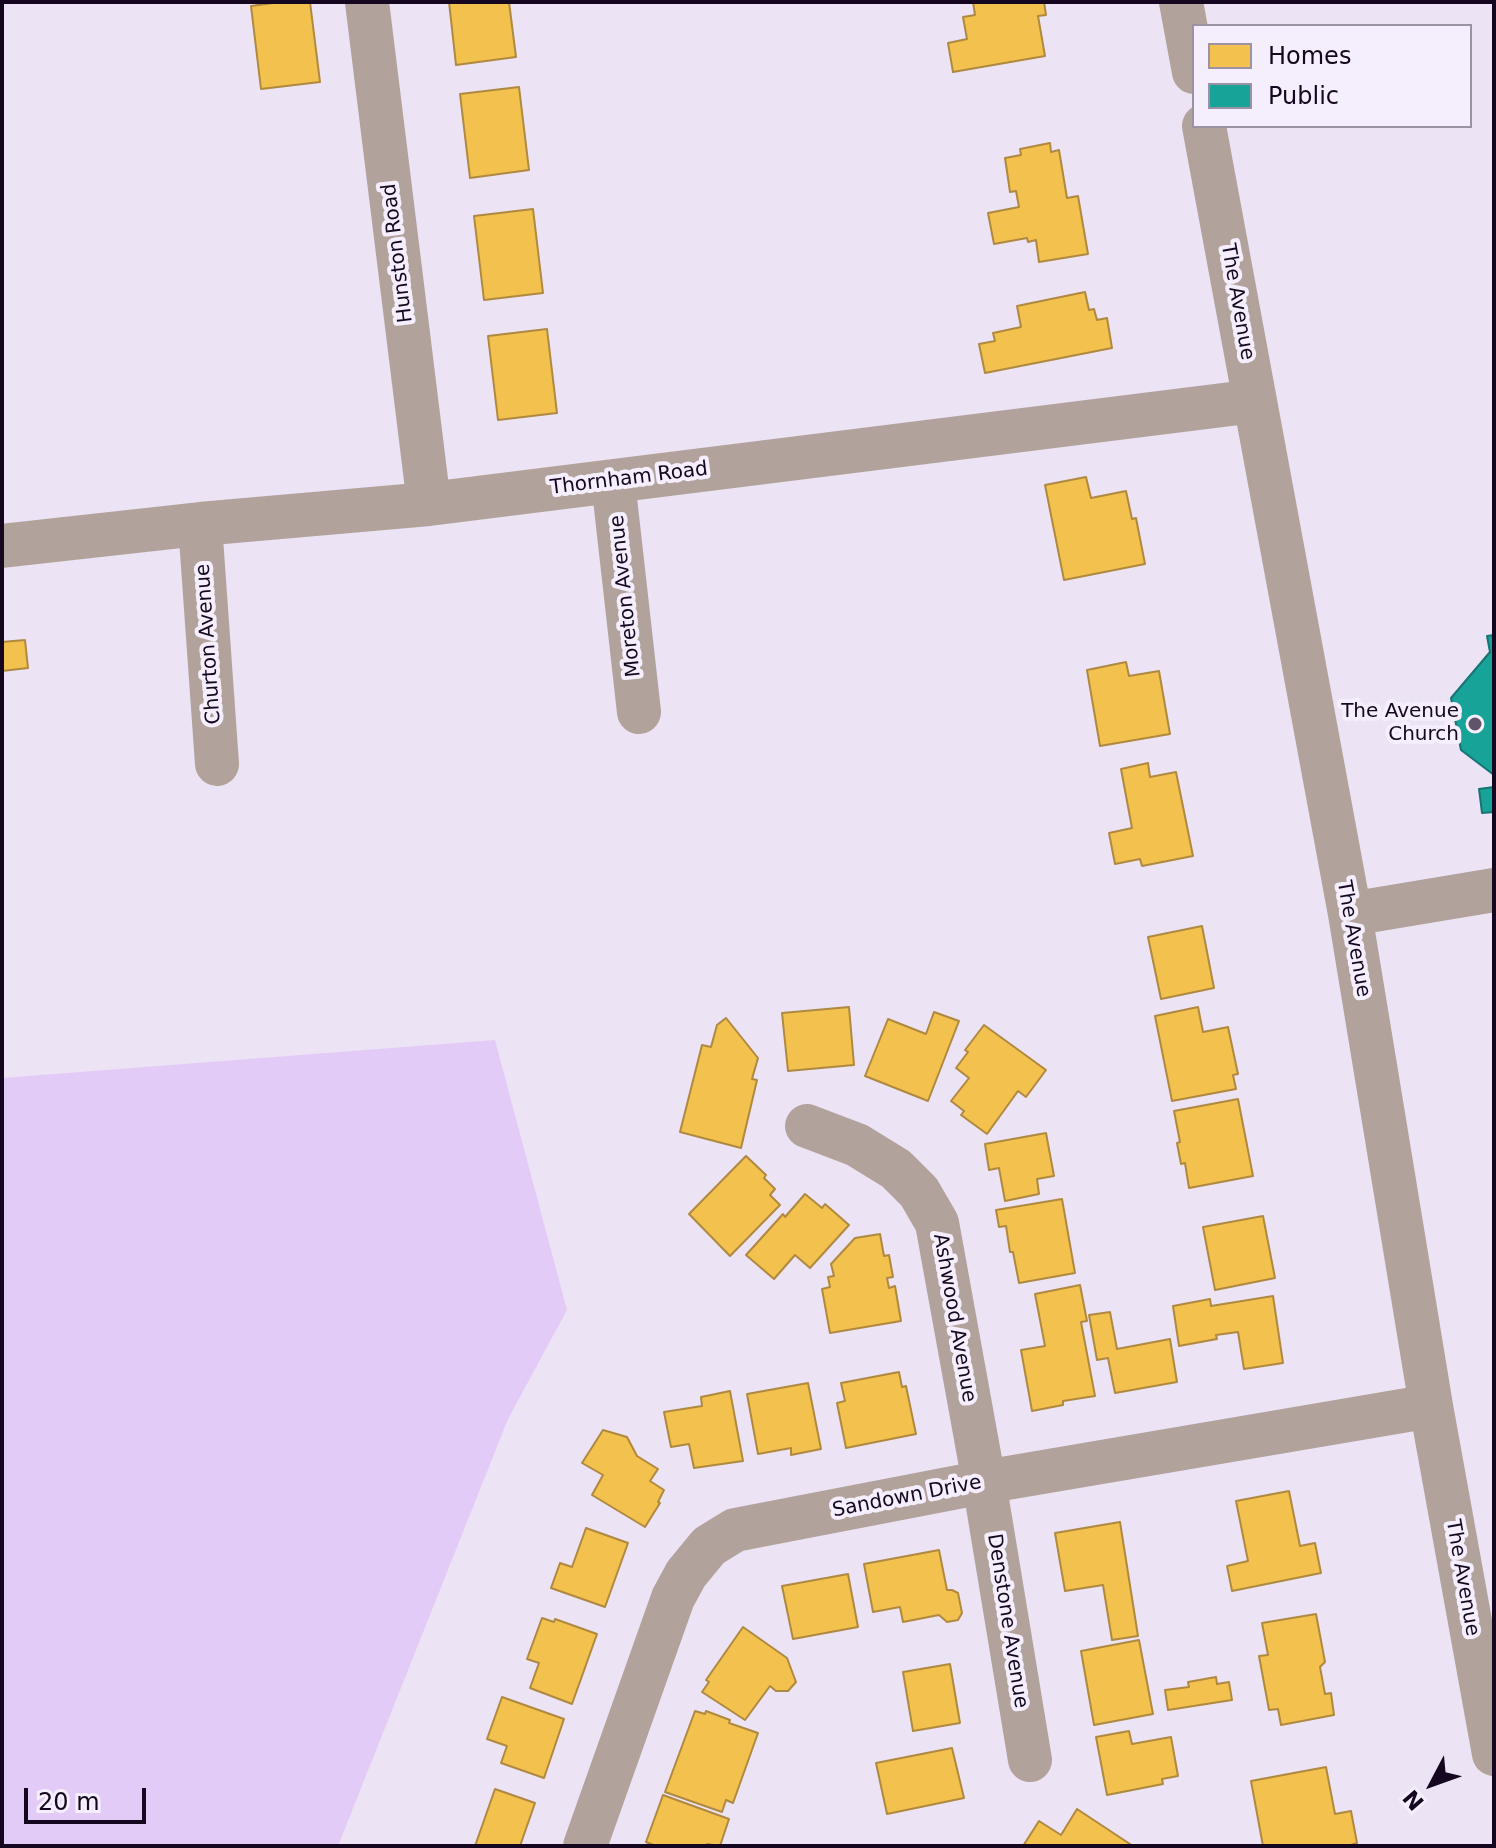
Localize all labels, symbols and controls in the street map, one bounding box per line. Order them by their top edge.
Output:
legend [1192,24,1472,128]
text: Homes [1268,42,1351,70]
text: Public [1268,82,1339,110]
street label: Hunston Road [378,182,418,324]
street label: The Avenue [1215,242,1259,362]
street label: Thornham Road [549,457,709,501]
street label: Moreton Avenue [606,514,646,678]
street label: Churton Avenue [191,563,227,725]
place label: The Avenue Church [1341,700,1459,747]
marker: The Avenue Church [1466,715,1484,733]
street label: The Avenue [1331,879,1375,999]
street label: Ashwood Avenue [927,1232,981,1404]
street label: Sandown Drive [830,1471,984,1523]
street label: The Avenue [1440,1518,1484,1638]
street label: Denstone Avenue [981,1532,1033,1710]
north arrow [1392,1744,1472,1824]
scale bar [28,1772,150,1822]
text: N [1398,1785,1429,1815]
text: 20 m [38,1788,100,1816]

